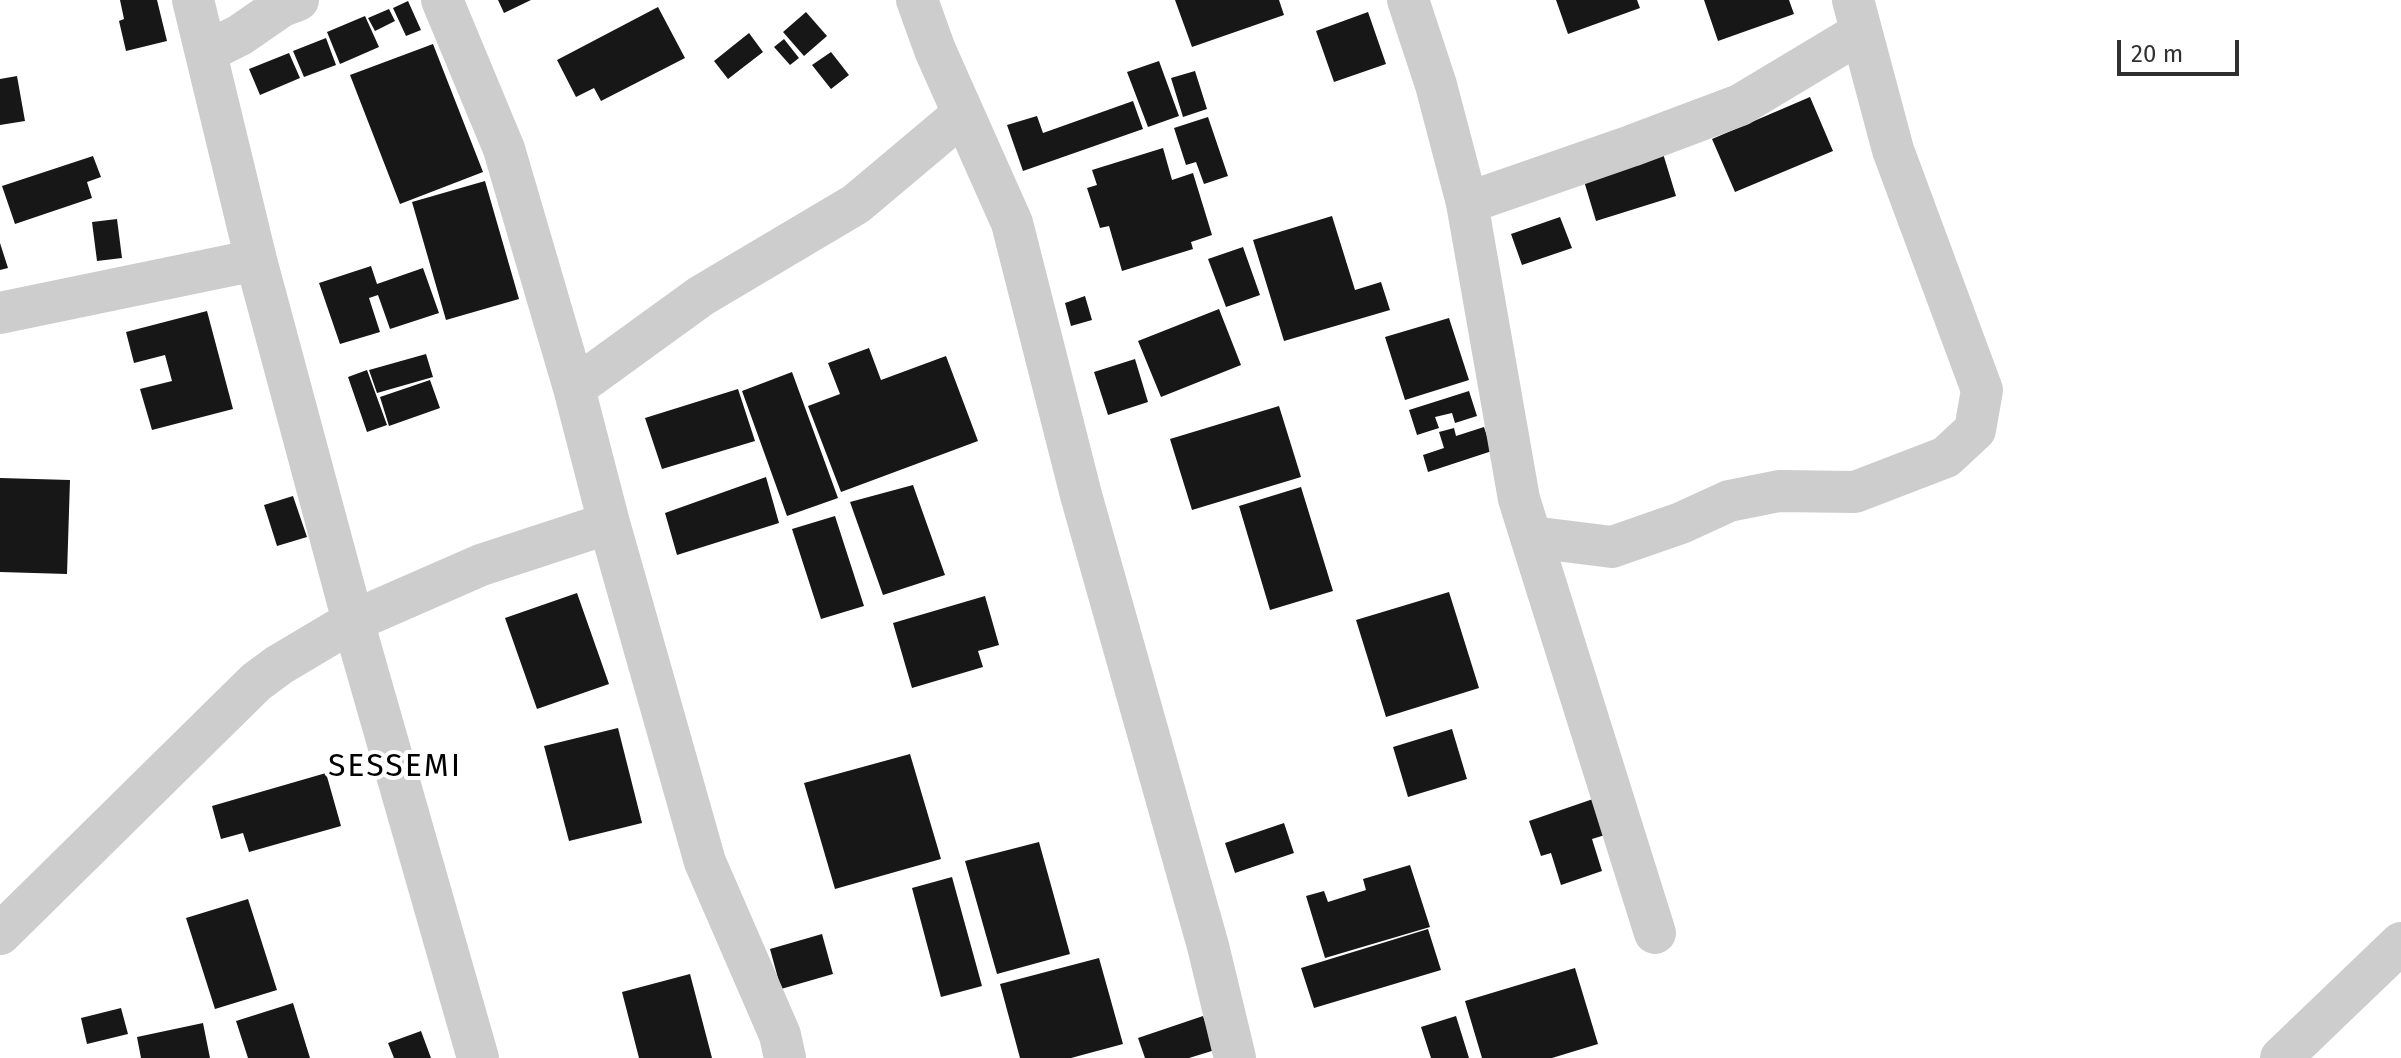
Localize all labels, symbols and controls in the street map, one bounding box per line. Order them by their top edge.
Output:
scale bar [2121,24,2243,74]
text: 20 m [2131,40,2183,68]
district label: SESSEMI [328,748,462,786]

